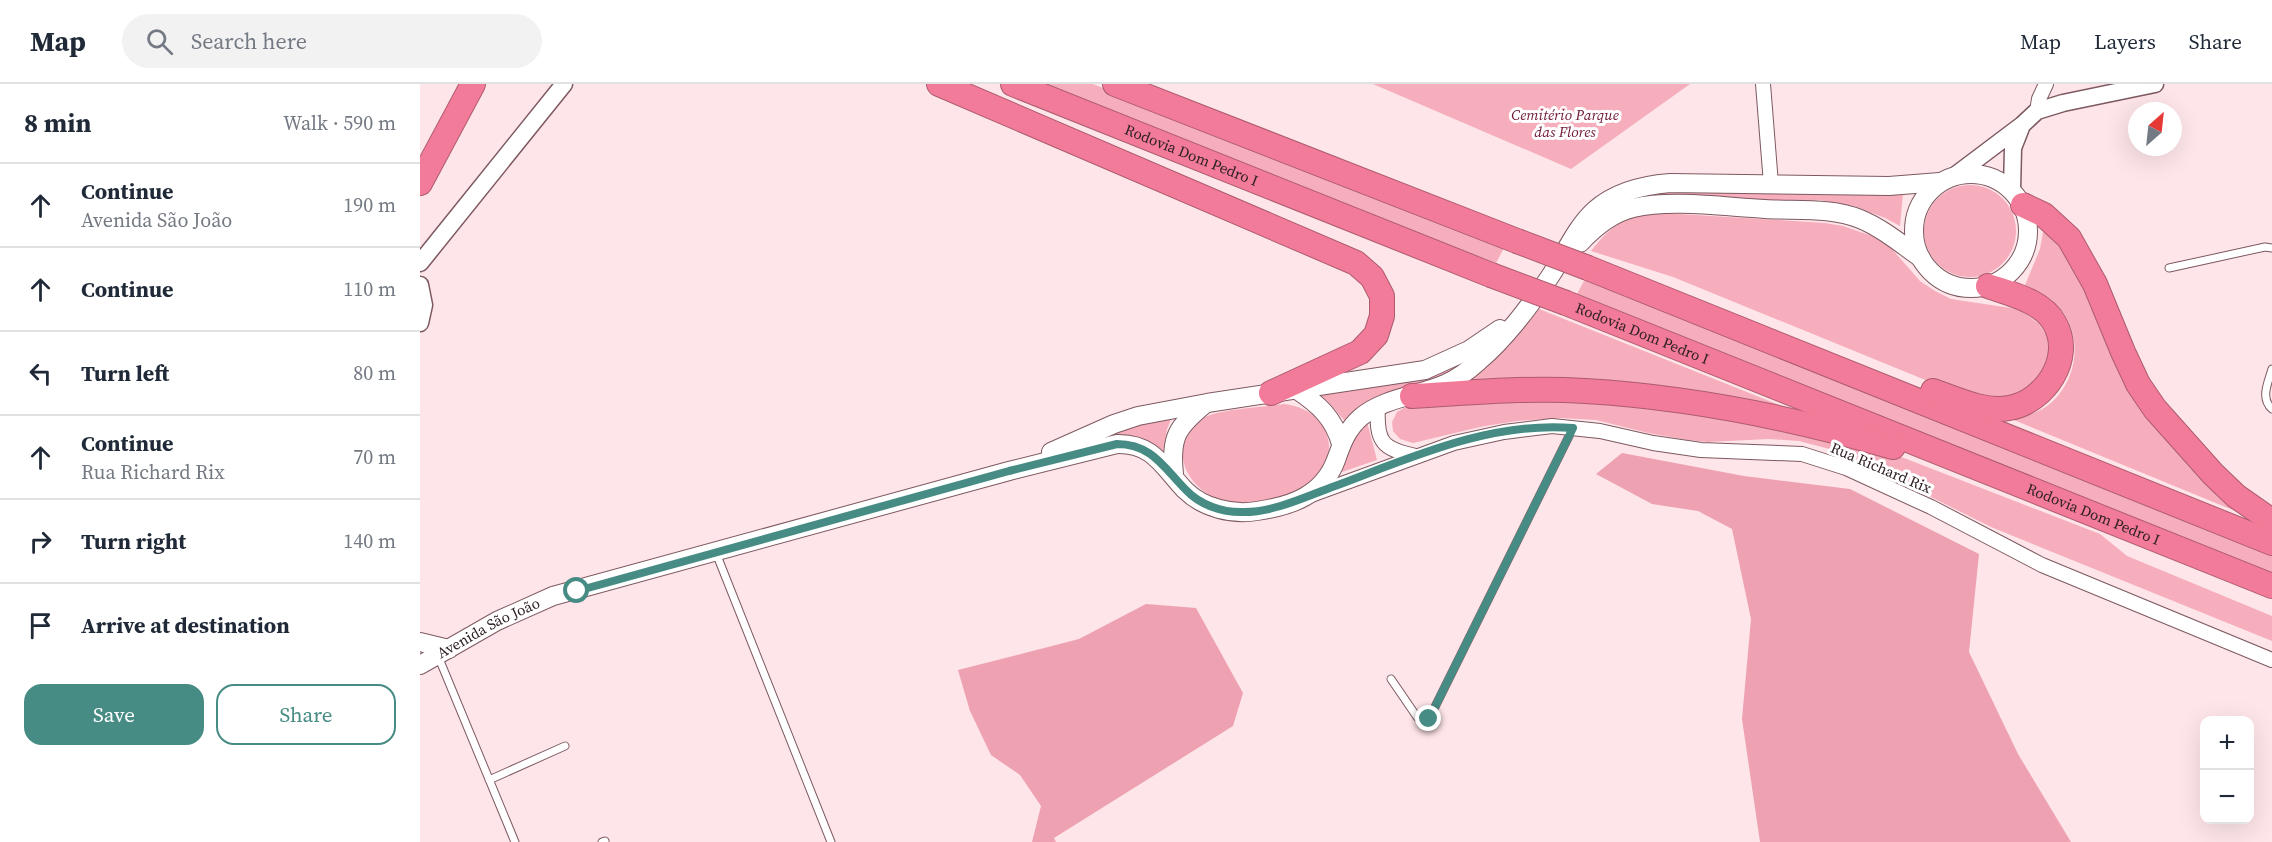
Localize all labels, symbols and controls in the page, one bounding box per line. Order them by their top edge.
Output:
search box [122,14,542,68]
text: Map [30,22,86,60]
icon: search [143,25,176,58]
text: Search here [191,26,307,56]
text: Map [2020,27,2061,56]
text: Layers [2094,27,2156,56]
text: Share [2189,27,2242,56]
north arrow [2128,102,2182,156]
park label: Cemitério Parque das Flores [1511,104,1619,142]
text: 8 min [24,105,91,141]
text: Walk · 590 m [283,109,396,137]
street label: Rodovia Dom Pedro I [1122,119,1261,191]
text: Continue [81,176,174,206]
icon: ahead [24,189,57,222]
text: 190 m [343,191,396,219]
text: Avenida São João [81,206,232,234]
icon: ahead [24,273,57,306]
text: Continue [81,274,174,304]
text: 110 m [343,275,396,303]
street label: Rodovia Dom Pedro I [1572,297,1712,369]
icon: left [24,357,57,390]
text: Turn left [81,358,169,388]
text: 80 m [353,359,396,387]
text: Continue [81,428,174,458]
street label: Rua Richard Rix [1827,437,1935,498]
icon: ahead [24,441,57,474]
text: 70 m [353,443,396,471]
text: Rua Richard Rix [81,458,225,486]
street label: Rodovia Dom Pedro I [2024,478,2163,550]
icon: right [24,525,57,558]
text: Turn right [81,526,186,556]
text: 140 m [343,527,396,555]
route start [563,577,589,603]
street label: Avenida São João [433,592,543,663]
icon: arrive [24,609,57,642]
text: Arrive at destination [81,610,290,640]
button: Save [24,684,204,745]
button: Share [216,684,396,745]
route end [1415,705,1441,731]
map controls [2200,716,2254,824]
button: + [2200,716,2254,770]
button: − [2200,770,2254,824]

